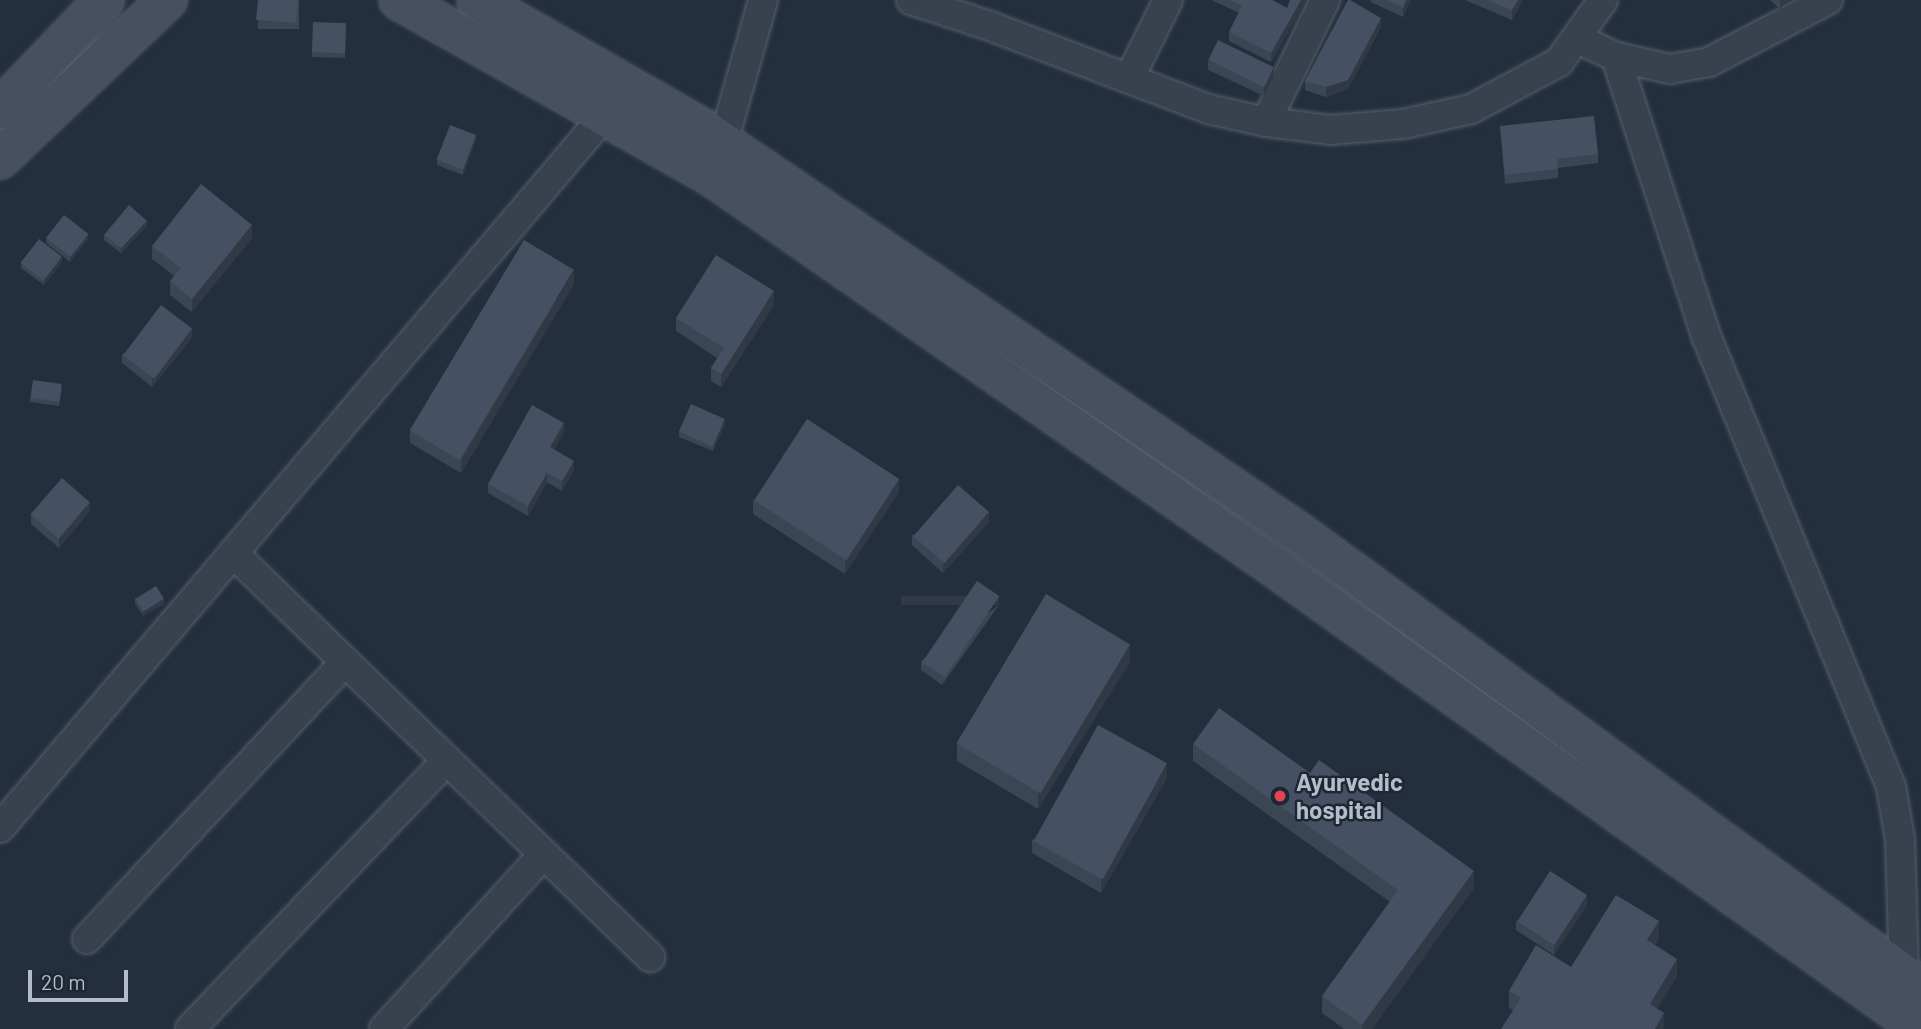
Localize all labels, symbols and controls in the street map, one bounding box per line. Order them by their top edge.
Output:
place label: Ayurvedic hospital [1296,768,1403,824]
marker: Ayurvedic hospital [1270,786,1290,806]
scale bar [32,956,131,1000]
text: 20 m [41,969,86,994]

